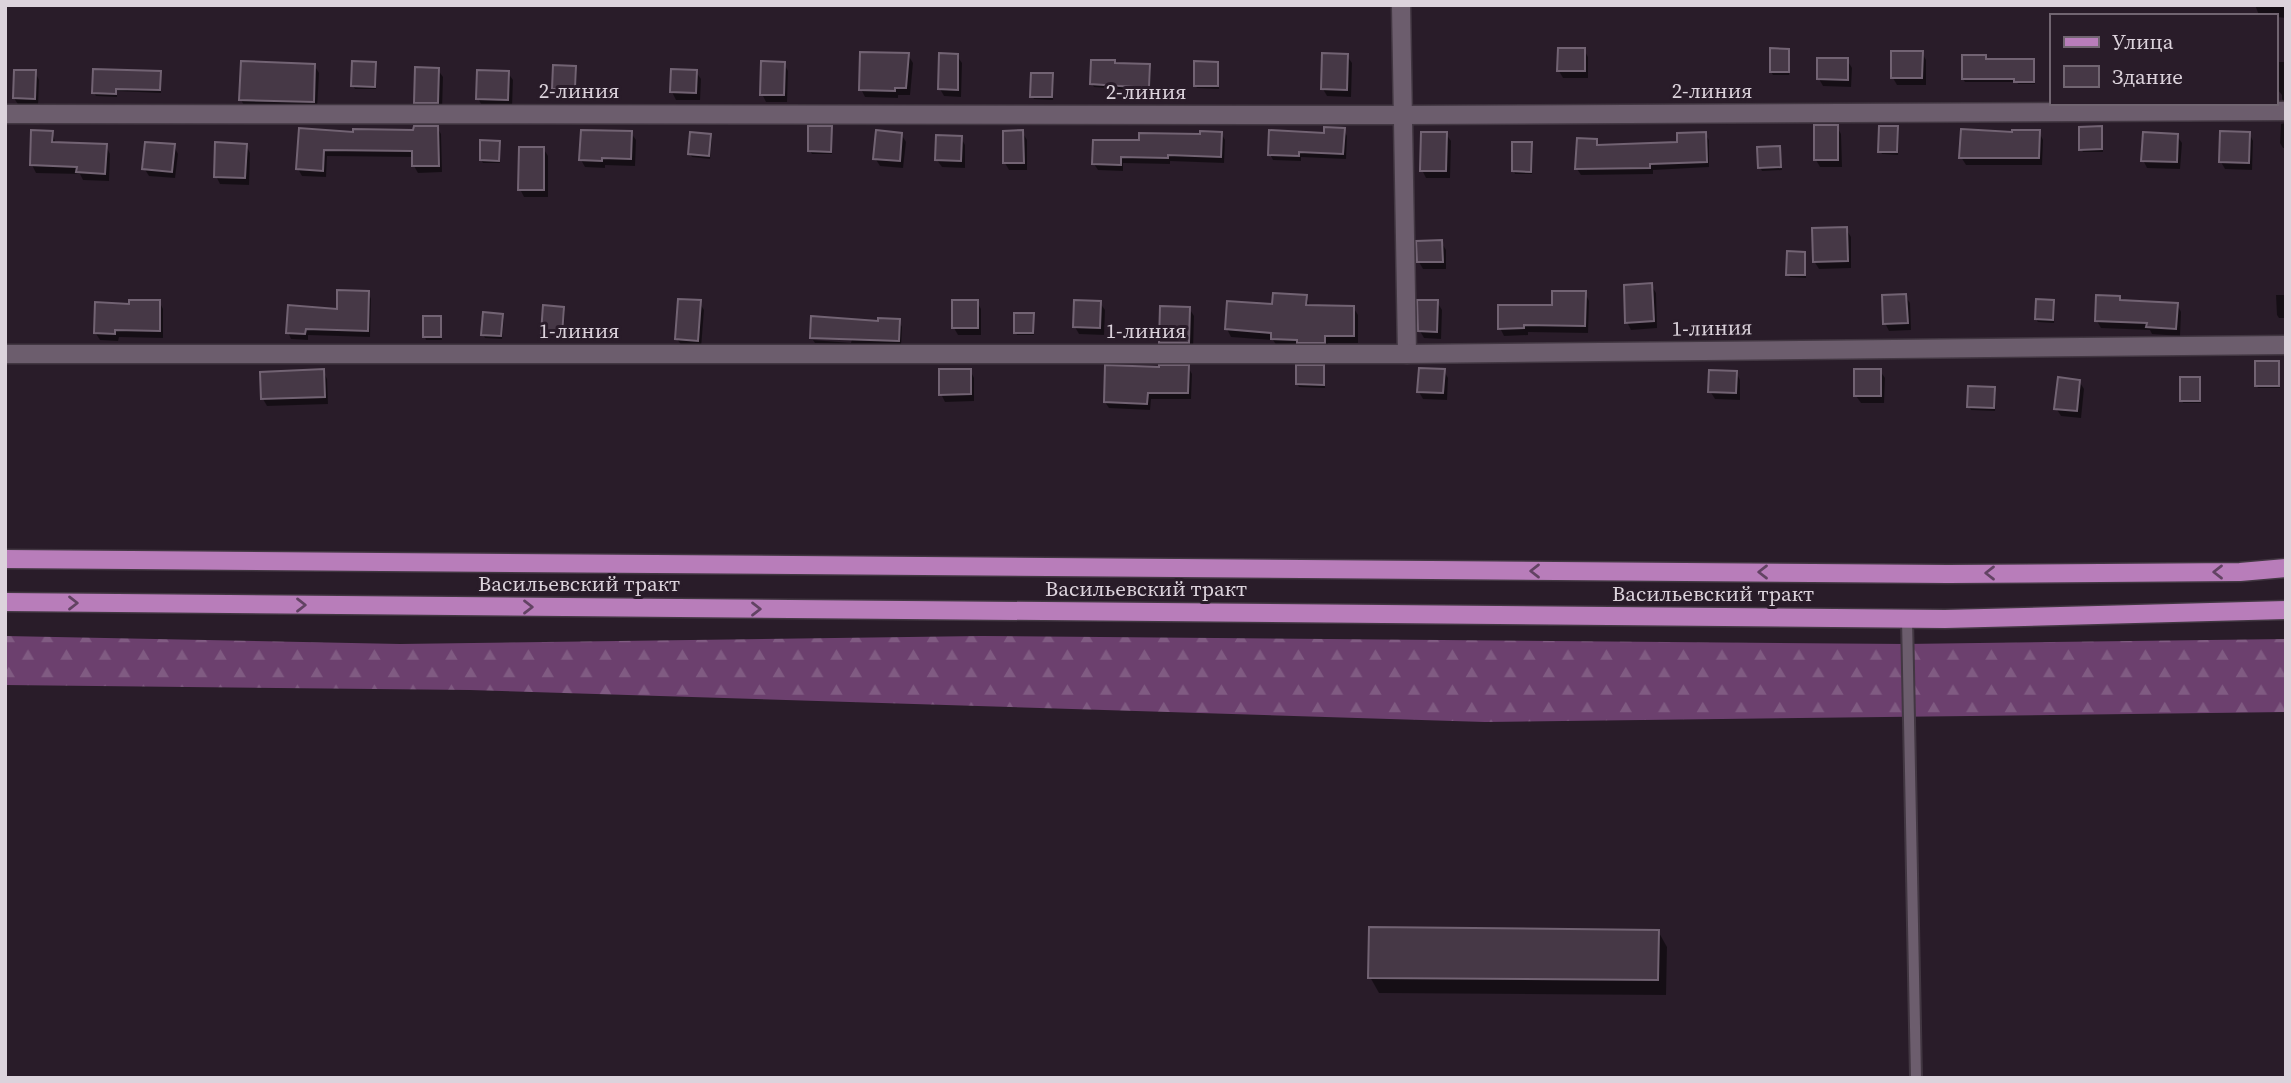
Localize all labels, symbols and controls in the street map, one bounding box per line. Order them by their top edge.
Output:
legend [2050,14,2277,105]
text: Улица [2112,27,2174,56]
text: Здание [2112,62,2183,91]
street label: 2-линия [539,76,619,105]
street label: 2-линия [1672,76,1752,105]
street label: 2-линия [1106,77,1186,106]
street label: 1-линия [1671,312,1753,343]
street label: 1-линия [539,316,619,345]
street label: 1-линия [1106,316,1186,345]
one-way arrow [1529,563,1540,579]
one-way arrow [1757,564,1767,580]
one-way arrow [2212,564,2222,580]
one-way arrow [1984,566,1995,581]
street label: Васильевский тракт [478,569,680,598]
street label: Васильевский тракт [1045,574,1247,603]
street label: Васильевский тракт [1612,579,1814,608]
one-way arrow [69,595,79,611]
one-way arrow [296,597,307,613]
one-way arrow [524,599,534,615]
one-way arrow [751,601,762,617]

